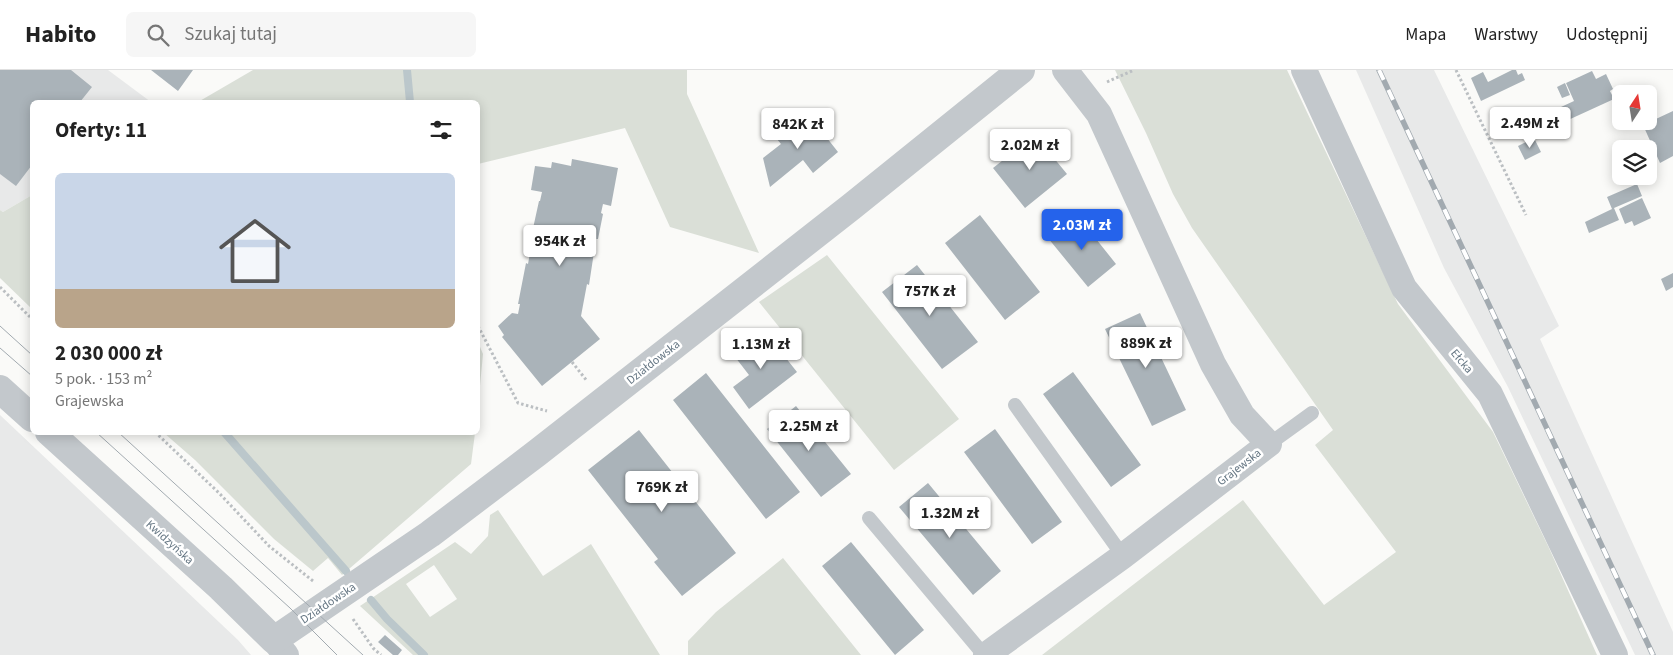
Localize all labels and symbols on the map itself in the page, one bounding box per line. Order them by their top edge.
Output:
north arrow [1612,85,1658,130]
pin: 2.49M zł [1478,106,1582,149]
pin: 842K zł [752,108,844,150]
pin: 2.02M zł [978,128,1082,171]
pin: 2.03M zł [1030,208,1134,251]
pin: 954K zł [514,224,606,267]
pin: 757K zł [884,274,976,317]
pin: 889K zł [1100,326,1192,369]
pin: 1.13M zł [709,328,813,370]
street label: Działdowska [623,336,684,389]
street label: Ełcka [1446,345,1477,377]
pin: 2.25M zł [757,410,861,452]
street label: Grajewska [1214,445,1265,490]
pin: 769K zł [616,470,708,513]
pin: 1.32M zł [898,496,1002,539]
street label: Kwidzyńska [142,516,197,568]
street label: Działdowska [297,579,359,628]

